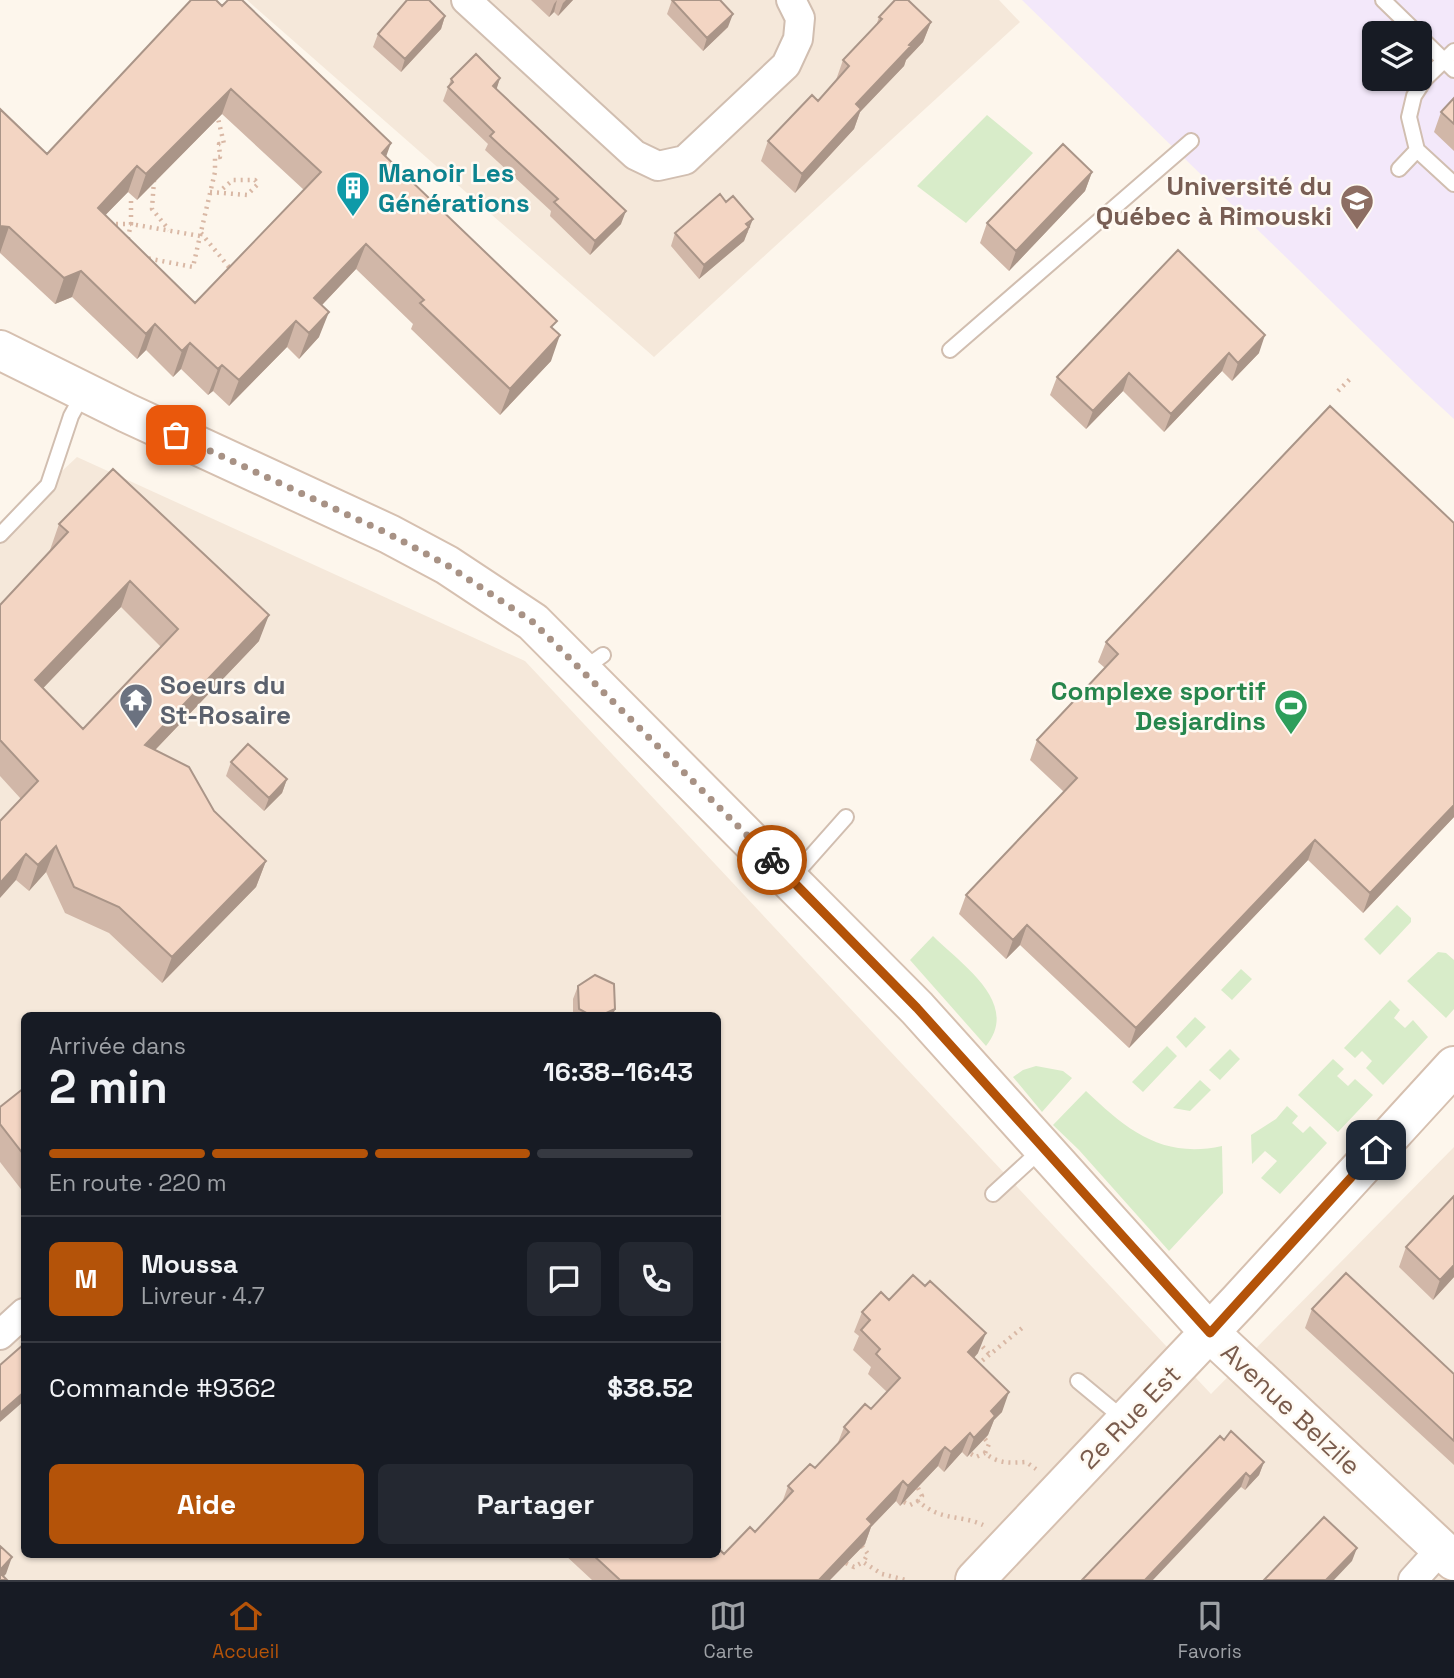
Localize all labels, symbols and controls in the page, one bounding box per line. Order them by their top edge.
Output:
map controls [1362,21,1432,91]
button: layers [1362,21,1432,91]
place label: Manoir Les Générations [378,156,530,220]
building icon: Manoir Les Générations [334,169,372,218]
place label: Université du Québec à Rimouski [1096,169,1332,233]
school or university icon: Université du Québec à Rimouski [1338,182,1376,231]
pin [146,405,206,465]
icon: bag [157,416,195,454]
place label: Soeurs du St-Rosaire [160,668,291,732]
place label: Complexe sportif Desjardins [1051,674,1266,738]
temple icon: Soeurs du St-Rosaire [117,681,155,730]
sports icon: Complexe sportif Desjardins [1272,687,1310,736]
courier [737,825,807,895]
icon: bike [753,841,791,879]
text: Arrivée dans [49,1031,186,1061]
text: 16:38–16:43 [543,1055,693,1089]
text: 2 min [49,1058,168,1116]
pin [1346,1120,1406,1180]
icon: home [1357,1131,1395,1169]
text: En route · 220 m [49,1168,227,1198]
button: chat [527,1242,601,1316]
button: phone [619,1242,693,1316]
text: Moussa [141,1247,238,1281]
text: M [75,1262,97,1296]
text: Livreur · 4.7 [141,1281,265,1311]
street label: Avenue Belzile [1214,1335,1368,1483]
street label: 2e Rue Est [1072,1358,1188,1476]
text: Commande #9362 [49,1371,276,1405]
text: $38.52 [607,1371,693,1405]
button: Aide [49,1464,364,1544]
button: Partager [378,1464,693,1544]
tab: Accueil [212,1597,279,1664]
tab: Carte [703,1597,753,1664]
tab: Favoris [1178,1597,1242,1664]

